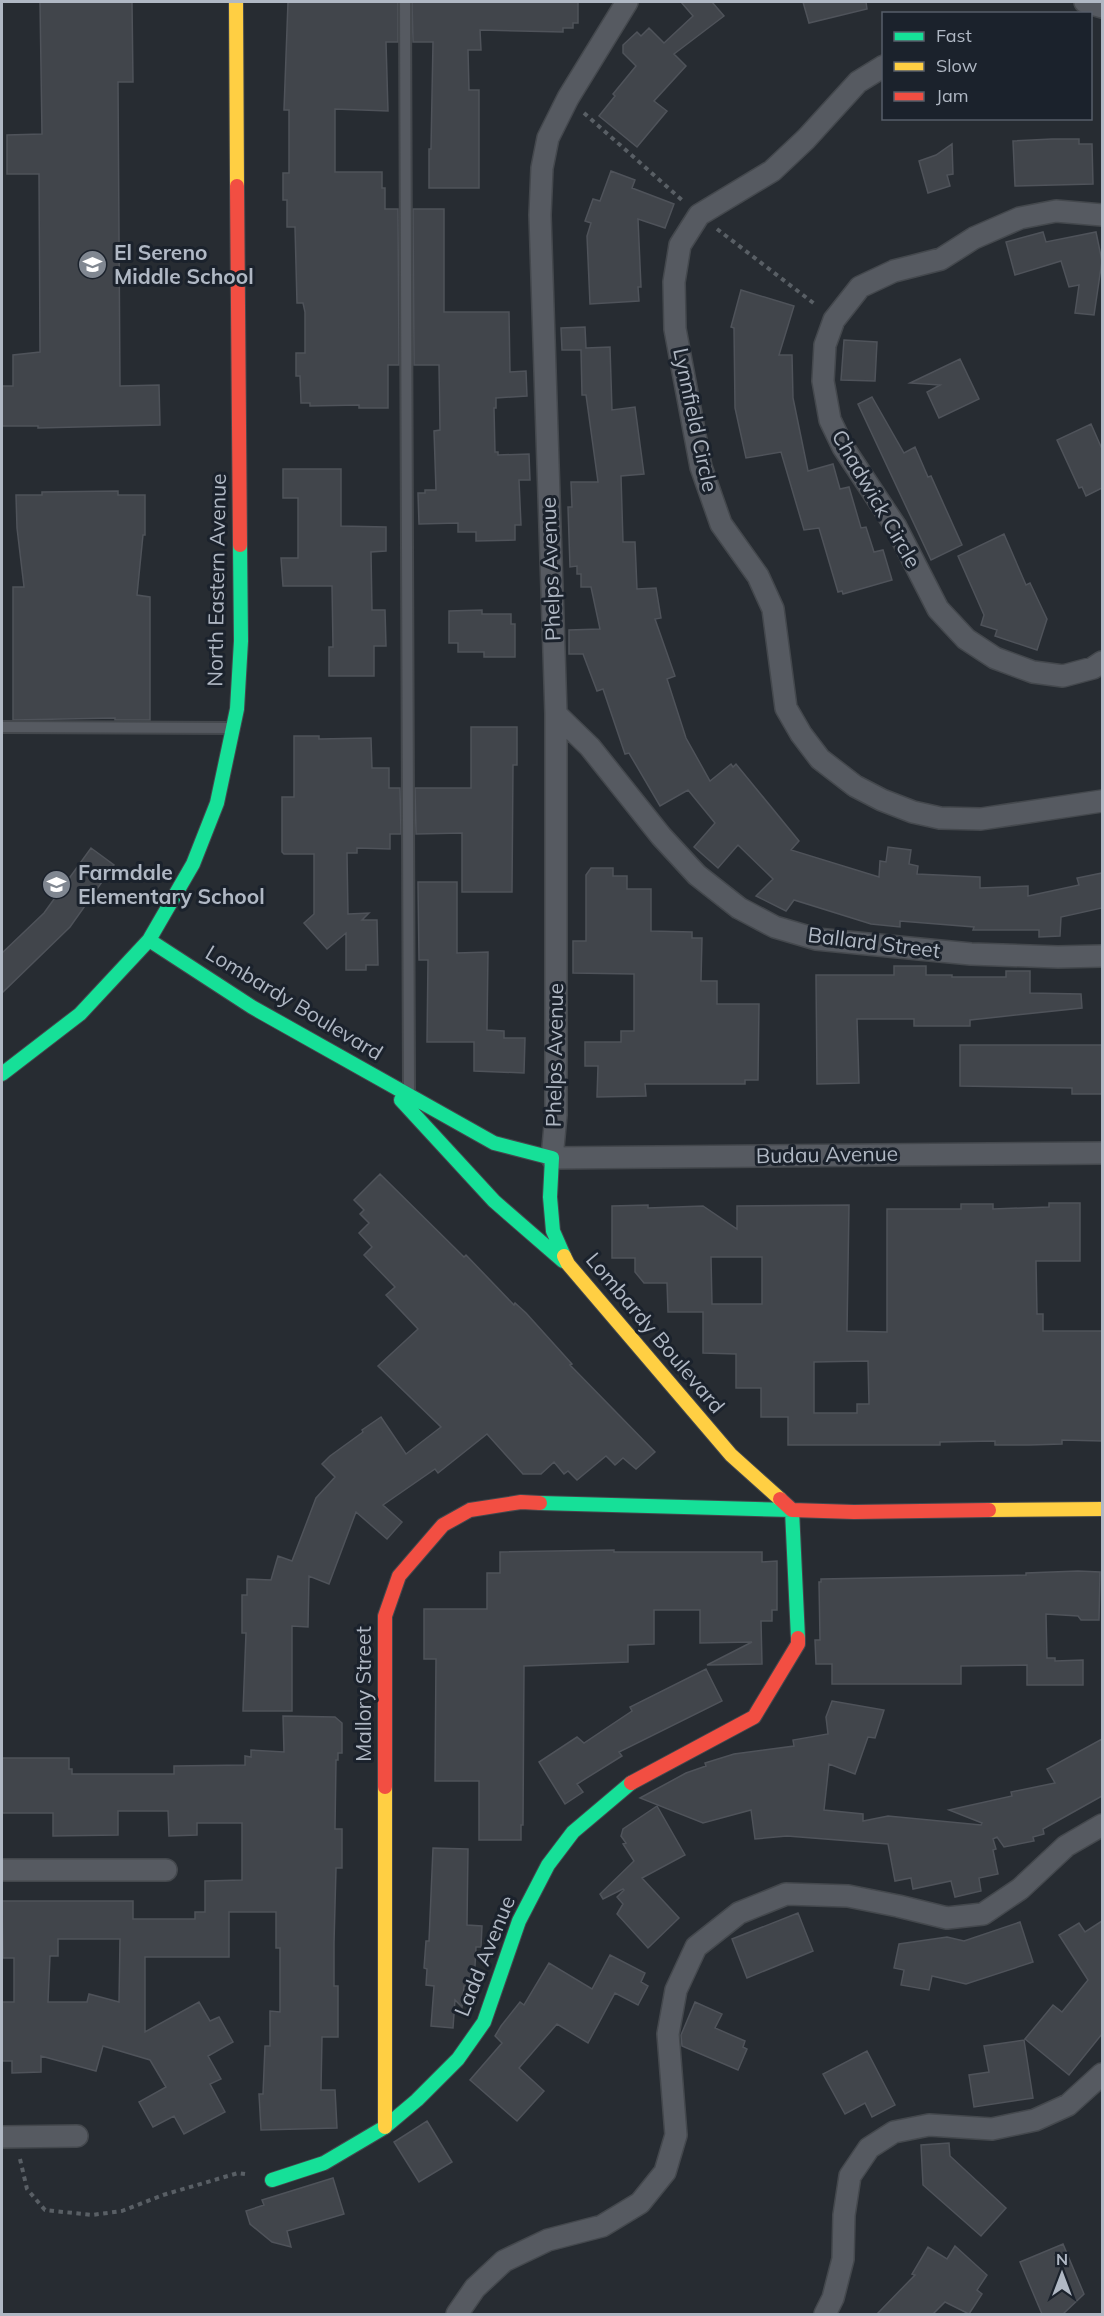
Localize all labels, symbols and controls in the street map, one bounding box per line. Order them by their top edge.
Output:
legend [882,12,1092,120]
text: Fast [936,24,972,47]
text: Slow [936,54,978,77]
text: Jam [936,84,969,107]
place label: El Sereno Middle School [114,239,254,289]
school or university icon: El Sereno Middle School [77,249,109,281]
street label: Lynnfield Circle [668,345,724,494]
street label: Chadwick Circle [827,425,927,572]
street label: North Eastern Avenue [201,473,231,687]
street label: Phelps Avenue [534,497,566,641]
place label: Farmdale Elementary School [78,859,265,909]
school or university icon: Farmdale Elementary School [41,869,73,901]
street label: Ballard Street [806,921,942,963]
street label: Lombardy Boulevard [201,939,388,1065]
street label: Phelps Avenue [540,983,568,1127]
street label: Budau Avenue [756,1140,898,1168]
street label: Lombardy Boulevard [581,1247,731,1418]
street label: Mallory Street [350,1626,376,1762]
street label: Ladd Avenue [448,1891,520,2020]
north arrow [1032,2244,1092,2304]
text: N [1056,2249,1068,2269]

